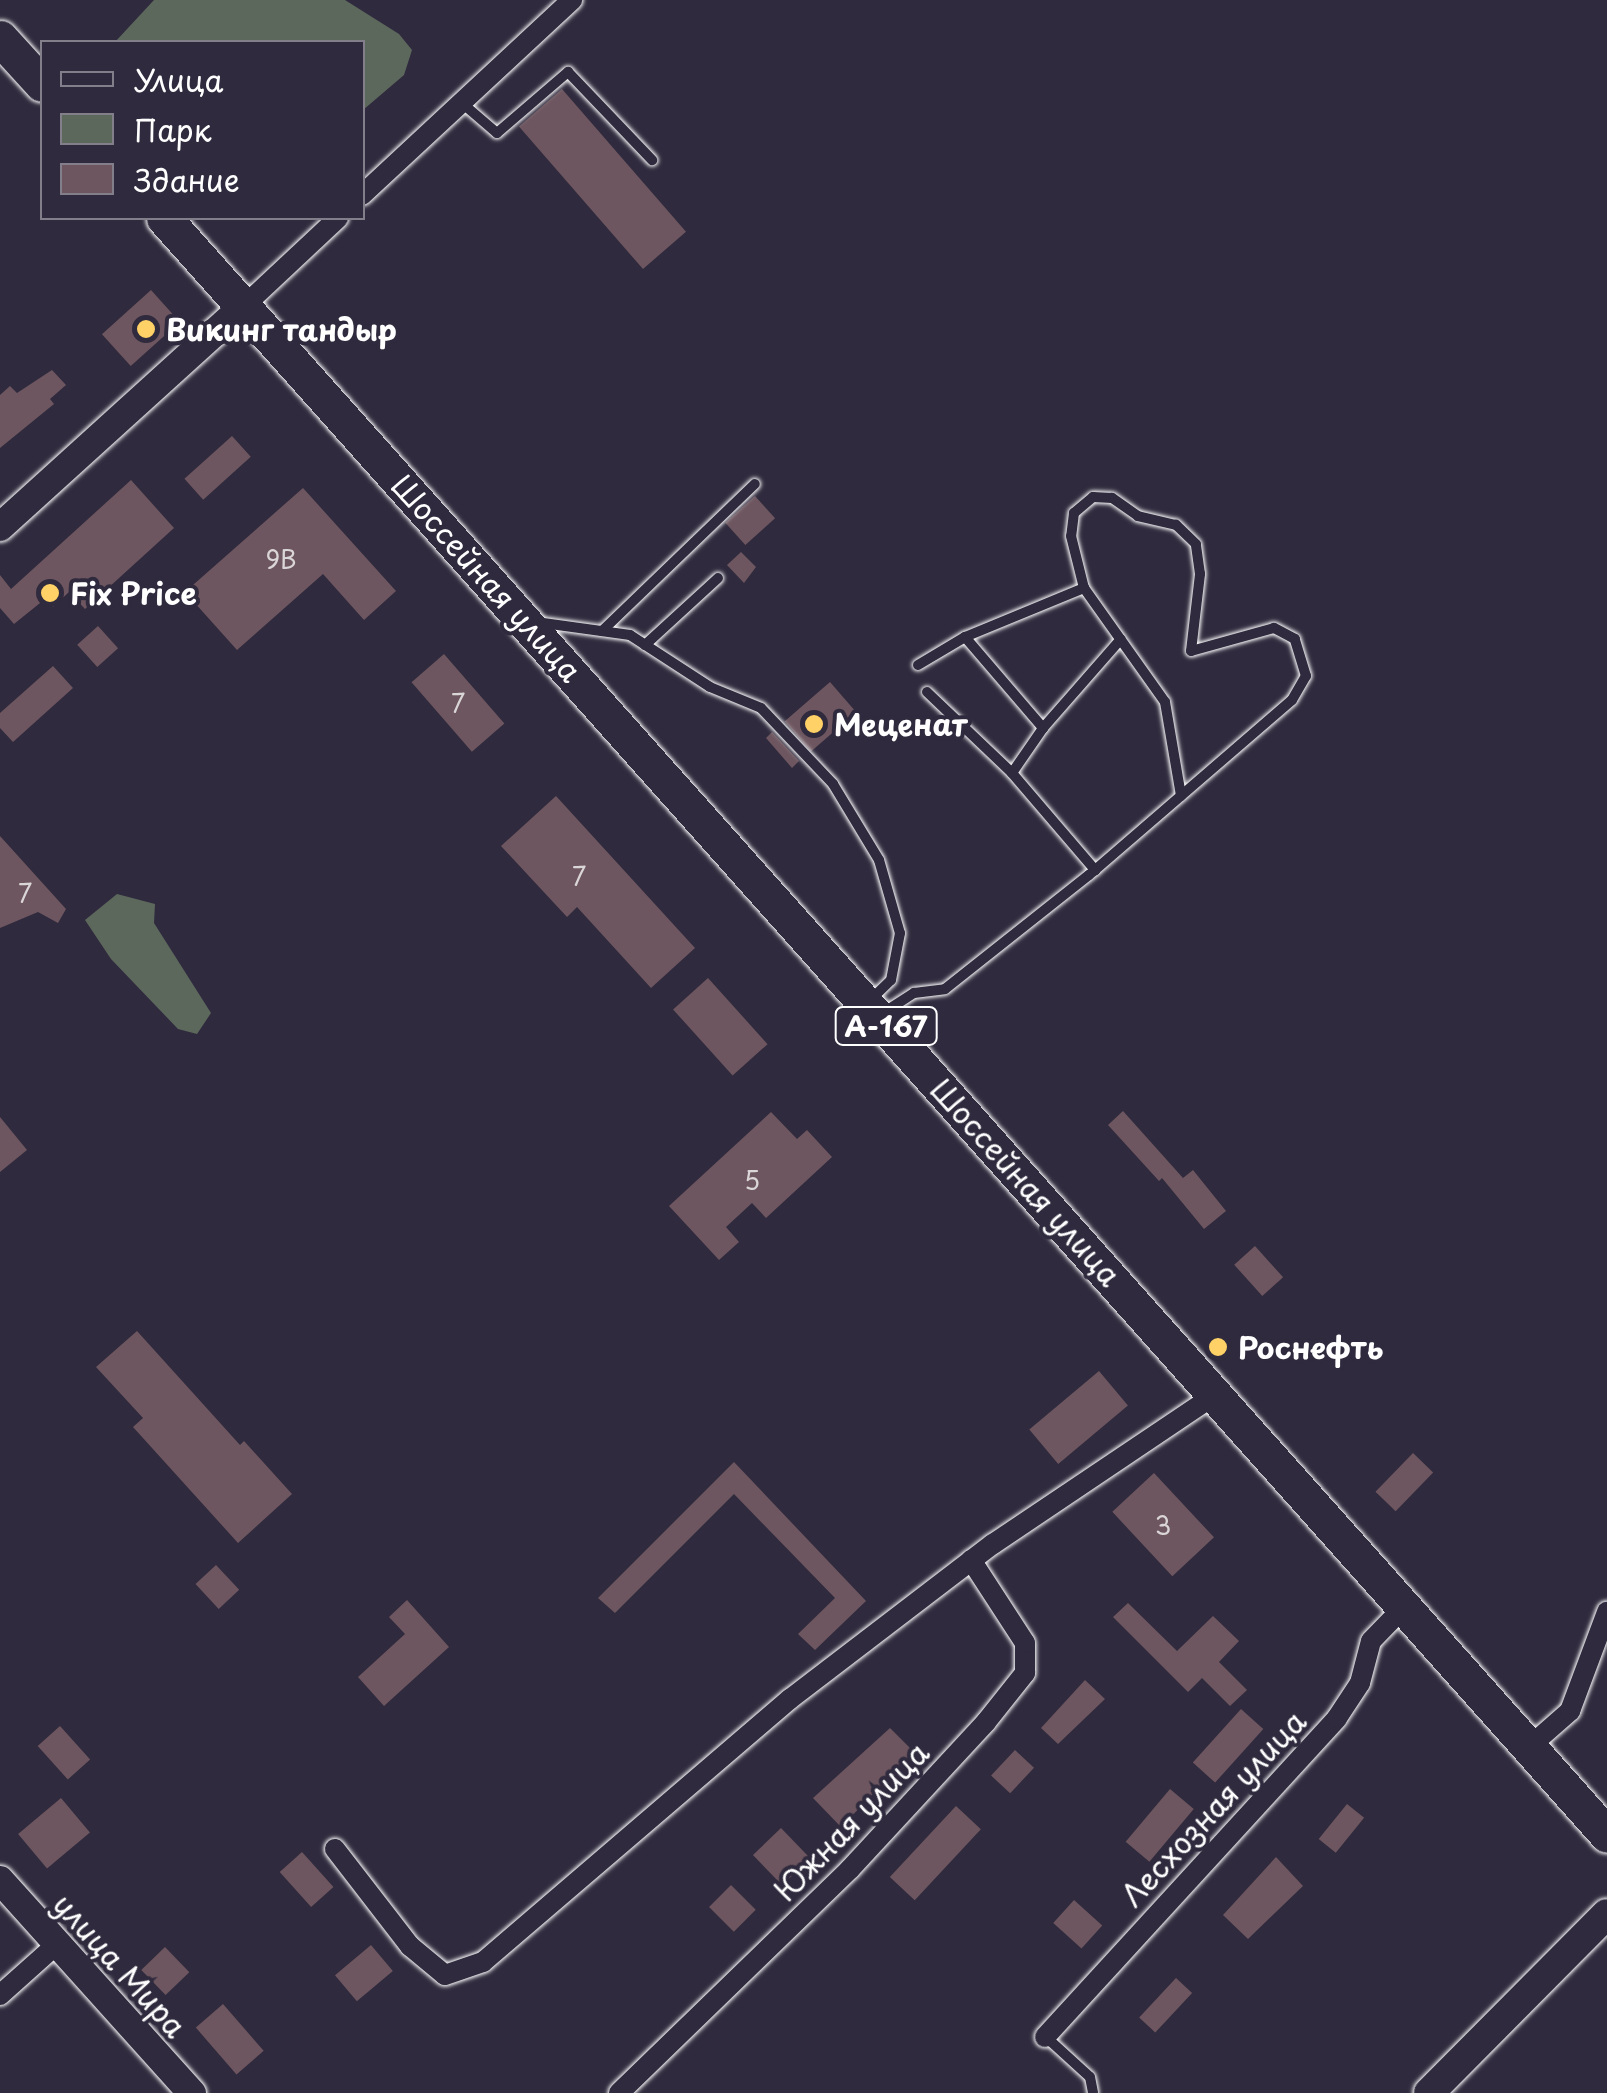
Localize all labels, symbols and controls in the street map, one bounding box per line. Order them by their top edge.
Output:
legend [40,40,365,220]
text: Улица [134,57,223,102]
text: Парк [134,107,211,152]
text: Здание [134,157,240,202]
place label: Викинг тандыр [166,311,399,347]
marker: Викинг тандыр [135,318,157,340]
street label: Шоссейная улица [384,467,590,689]
house number: 9В [265,544,297,574]
place label: Fix Price [70,575,199,611]
marker: Fix Price [39,582,61,604]
house number: 7 [451,688,465,718]
place label: Меценат [834,706,967,742]
marker: Меценат [803,713,825,735]
house number: 7 [572,861,586,891]
house number: 7 [18,878,32,908]
road number: А-167 [834,1003,938,1049]
street label: Шоссейная улица [923,1071,1129,1293]
house number: 5 [744,1165,760,1195]
place label: Роснефть [1238,1329,1383,1365]
marker: Роснефть [1207,1336,1229,1358]
house number: 3 [1155,1510,1171,1540]
street label: Лесхозная улица [1113,1702,1313,1914]
street label: Южная улица [766,1734,936,1908]
street label: улица Мира [46,1885,194,2045]

